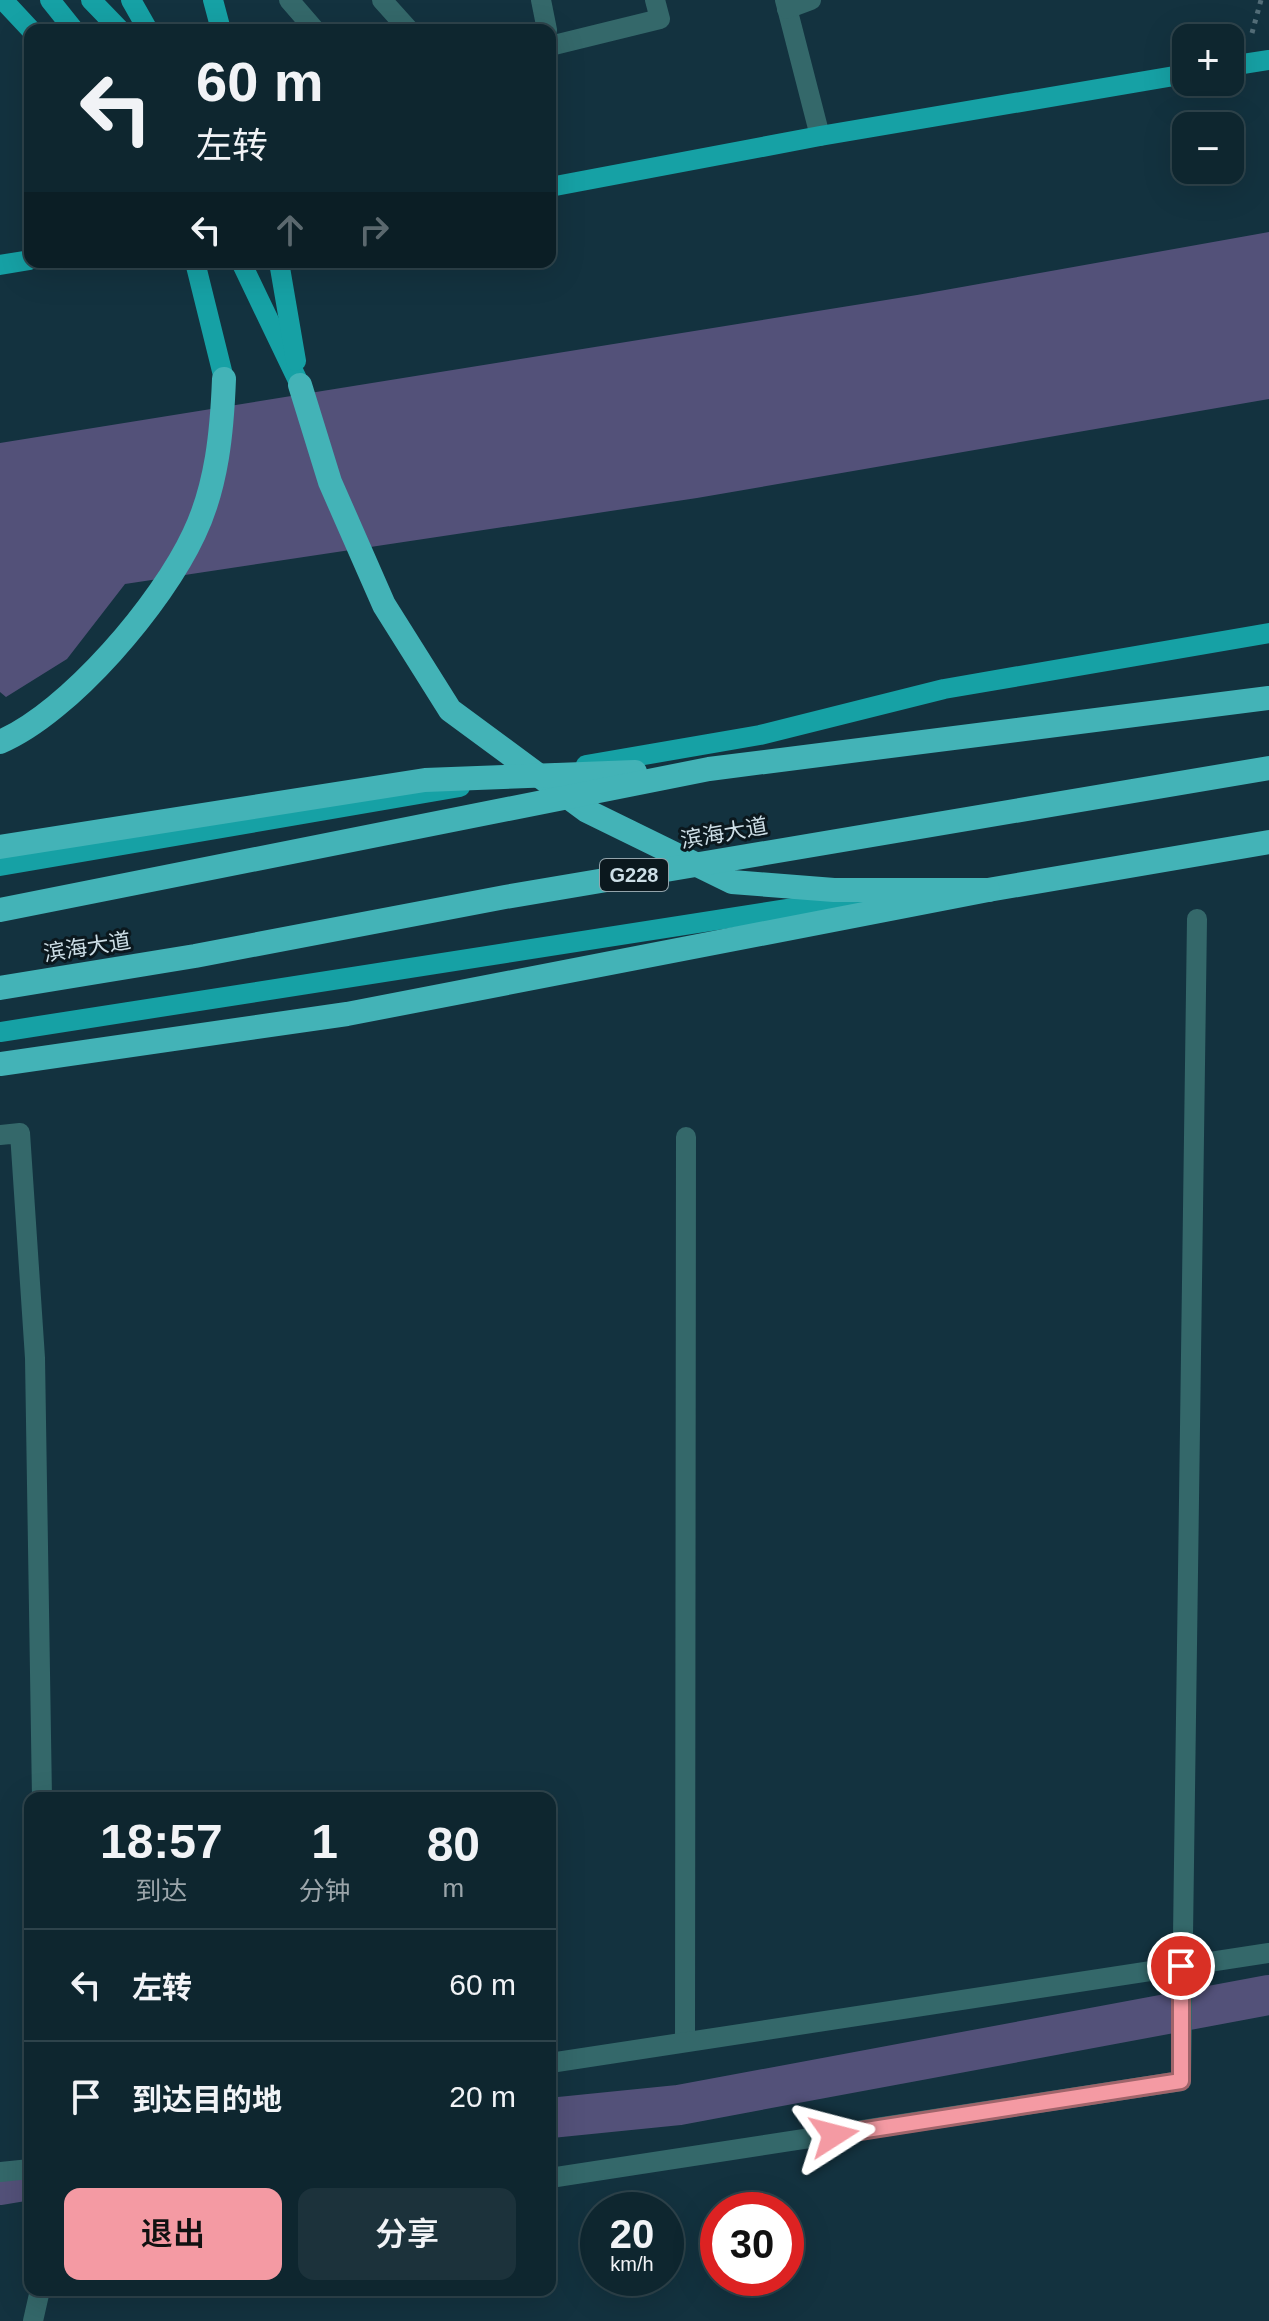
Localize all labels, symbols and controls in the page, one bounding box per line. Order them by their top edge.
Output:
map controls [1172,24,1244,184]
button: + [1172,24,1244,96]
text: 60 m [196,50,324,113]
icon: left [64,56,168,160]
button: − [1172,112,1244,184]
text: 左转 [196,125,268,166]
icon: left [184,208,228,252]
icon: ahead [268,208,312,252]
icon: right [352,208,396,252]
street label: 滨海大道 [678,813,770,853]
road number: G228 [600,859,668,891]
street label: 滨海大道 [42,928,132,966]
text: 18:57 [100,1815,223,1868]
text: 1 [311,1815,338,1868]
text: 80 [427,1818,480,1871]
text: m [443,1873,464,1903]
text: 到达 [135,1876,187,1906]
text: 分钟 [299,1876,351,1906]
pin [1147,1932,1215,2000]
icon: arrive [1159,1944,1203,1988]
icon: left [64,1963,108,2007]
text: 60 m [449,1968,516,2001]
text: 左转 [132,1971,192,2004]
icon: arrive [64,2075,108,2119]
text: 20 m [449,2080,516,2113]
text: 到达目的地 [132,2083,282,2116]
position arrow [792,2093,876,2177]
button: 退出 [64,2188,282,2280]
button: 分享 [298,2188,516,2280]
speed limit sign: 30 [700,2192,804,2296]
text: 20 [610,2212,654,2256]
text: km/h [610,2253,654,2275]

